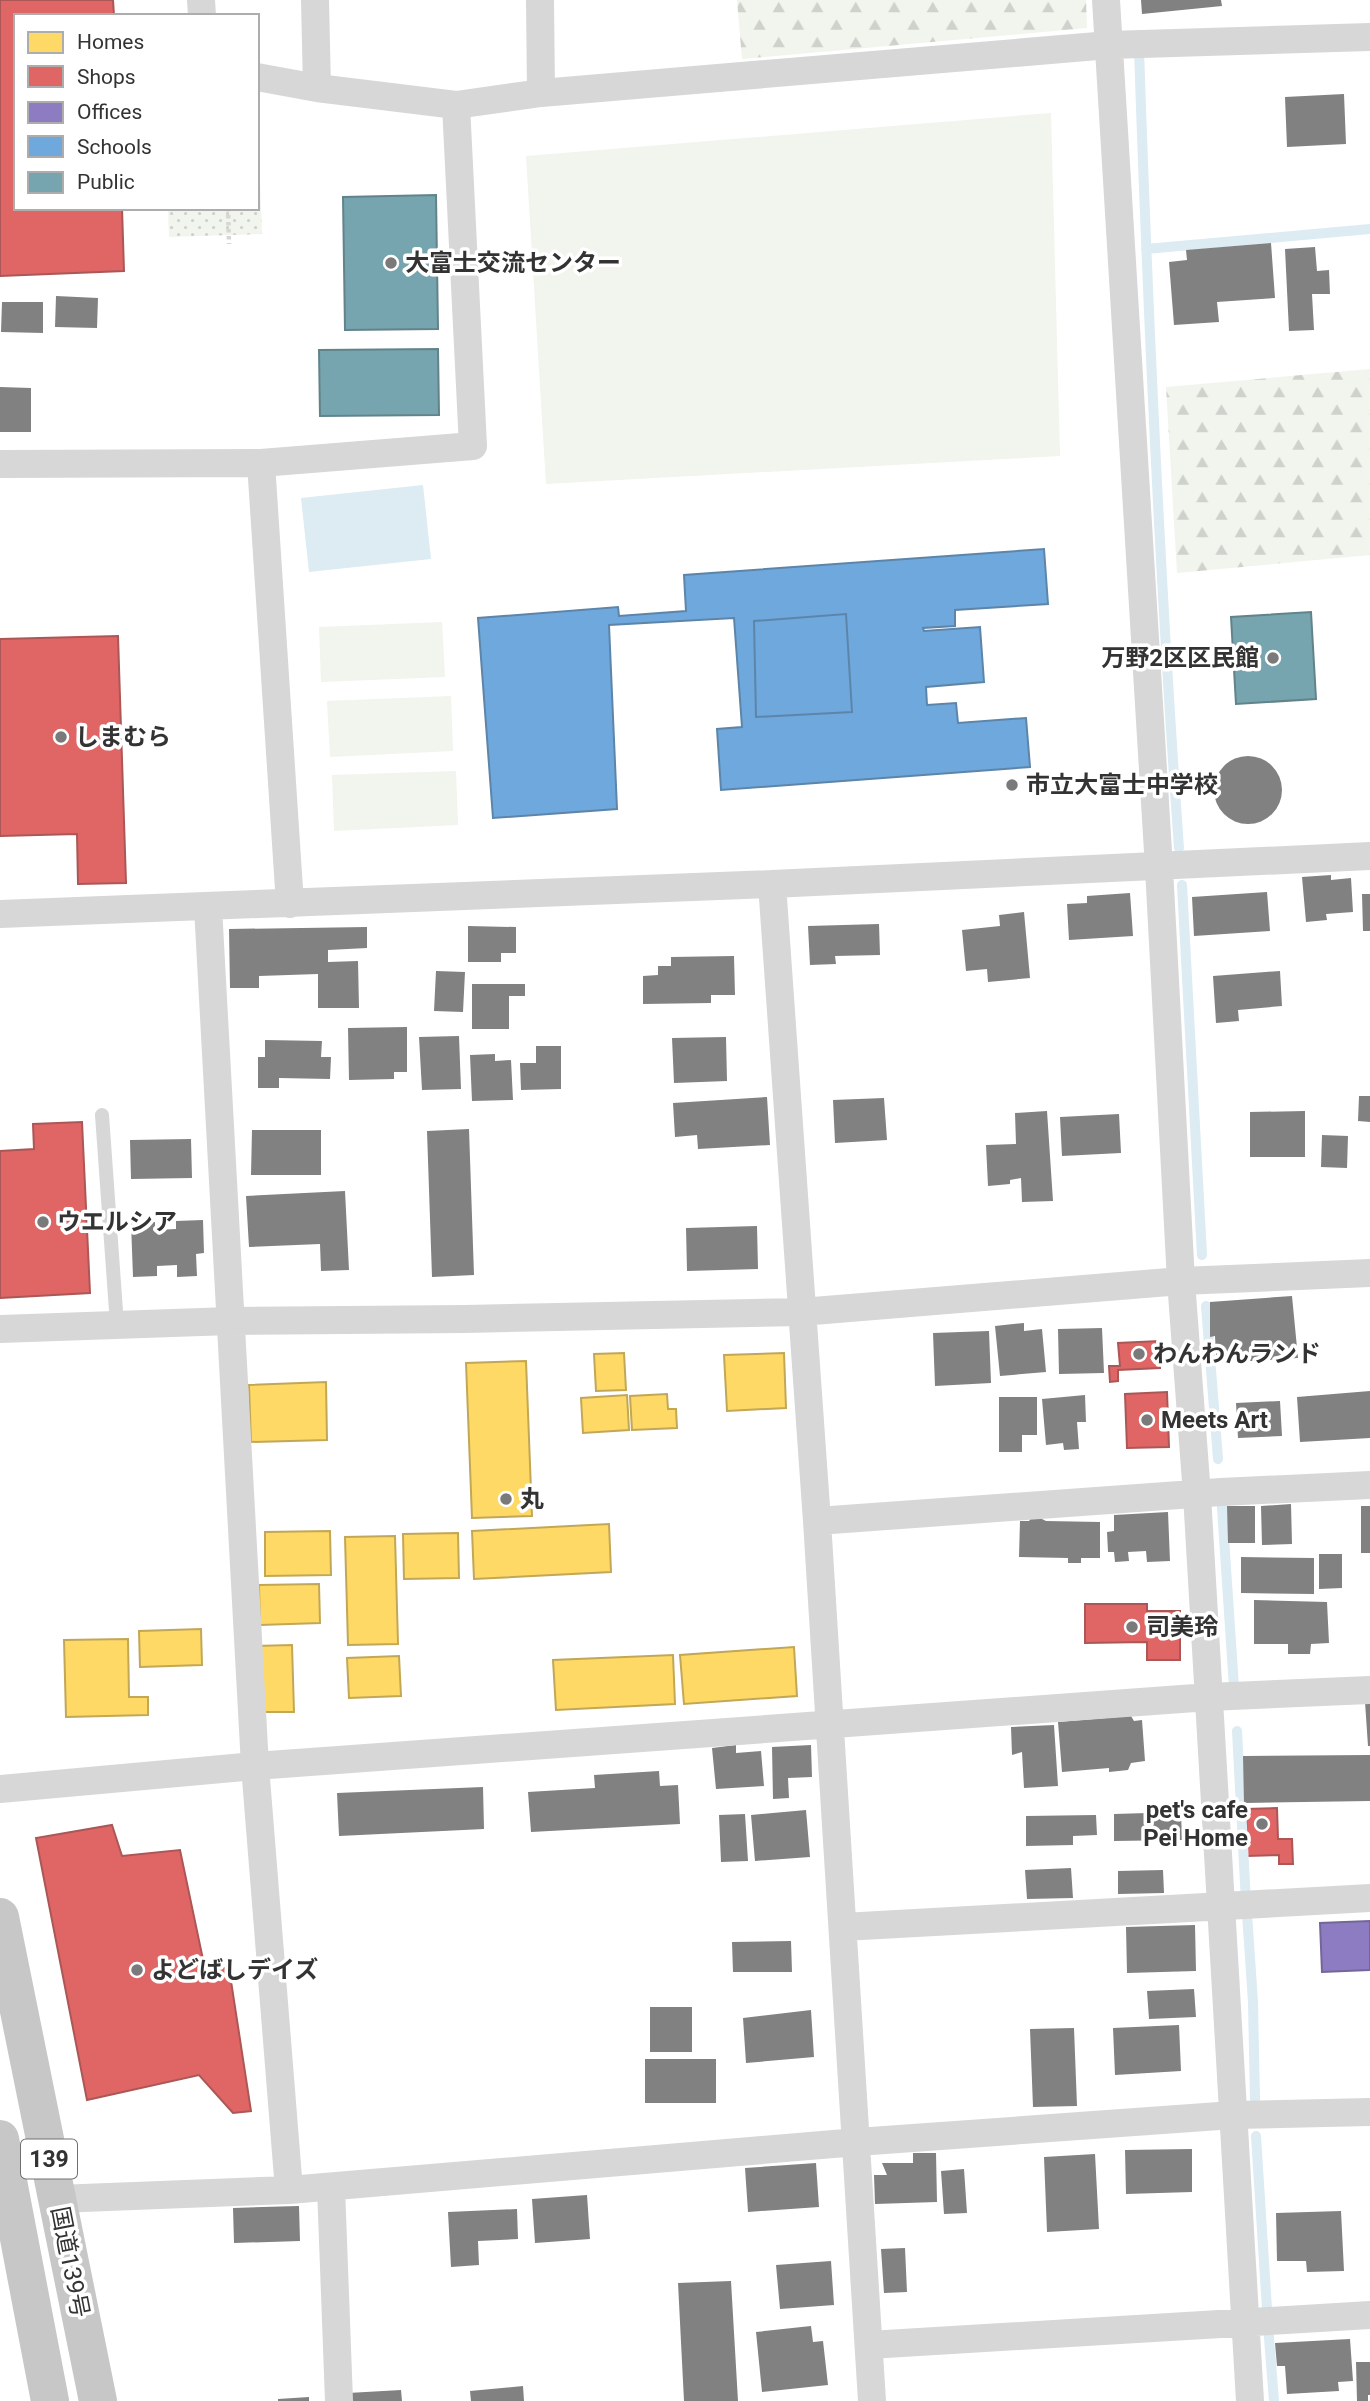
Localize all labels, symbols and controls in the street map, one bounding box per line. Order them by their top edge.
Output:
legend [14,14,259,210]
text: Homes [77,30,144,54]
text: Shops [77,65,136,89]
text: Offices [77,100,142,124]
text: Schools [77,135,152,159]
text: Public [77,170,135,194]
place label: 大富士交流センター [405,249,621,277]
marker: 大富士交流センター [383,255,399,271]
place label: 万野2区区民館 [1101,644,1259,672]
marker: 万野2区区民館 [1265,650,1281,666]
place label: しまむら [75,723,171,751]
marker: しまむら [53,729,69,745]
place label: 市立大富士中学校 [1026,771,1218,799]
marker: 市立大富士中学校 [1004,777,1020,793]
place label: ウエルシア [57,1208,177,1236]
marker: ウエルシア [35,1214,51,1230]
place label: わんわんランド [1153,1340,1321,1368]
marker: わんわんランド [1131,1346,1147,1362]
place label: Meets Art [1161,1406,1268,1434]
marker: Meets Art [1139,1412,1155,1428]
place label: 丸 [520,1485,544,1513]
marker: 丸 [498,1491,514,1507]
place label: 司美玲 [1146,1613,1218,1641]
marker: 司美玲 [1124,1619,1140,1635]
place label: pet's cafe Pei Home [1143,1796,1248,1852]
marker: pet's cafe Pei Home [1254,1816,1270,1832]
place label: よどばしデイズ [151,1956,318,1984]
marker: よどばしデイズ [129,1962,145,1978]
road number: 139 [21,2140,77,2178]
street label: 国道139号 [46,2204,94,2320]

